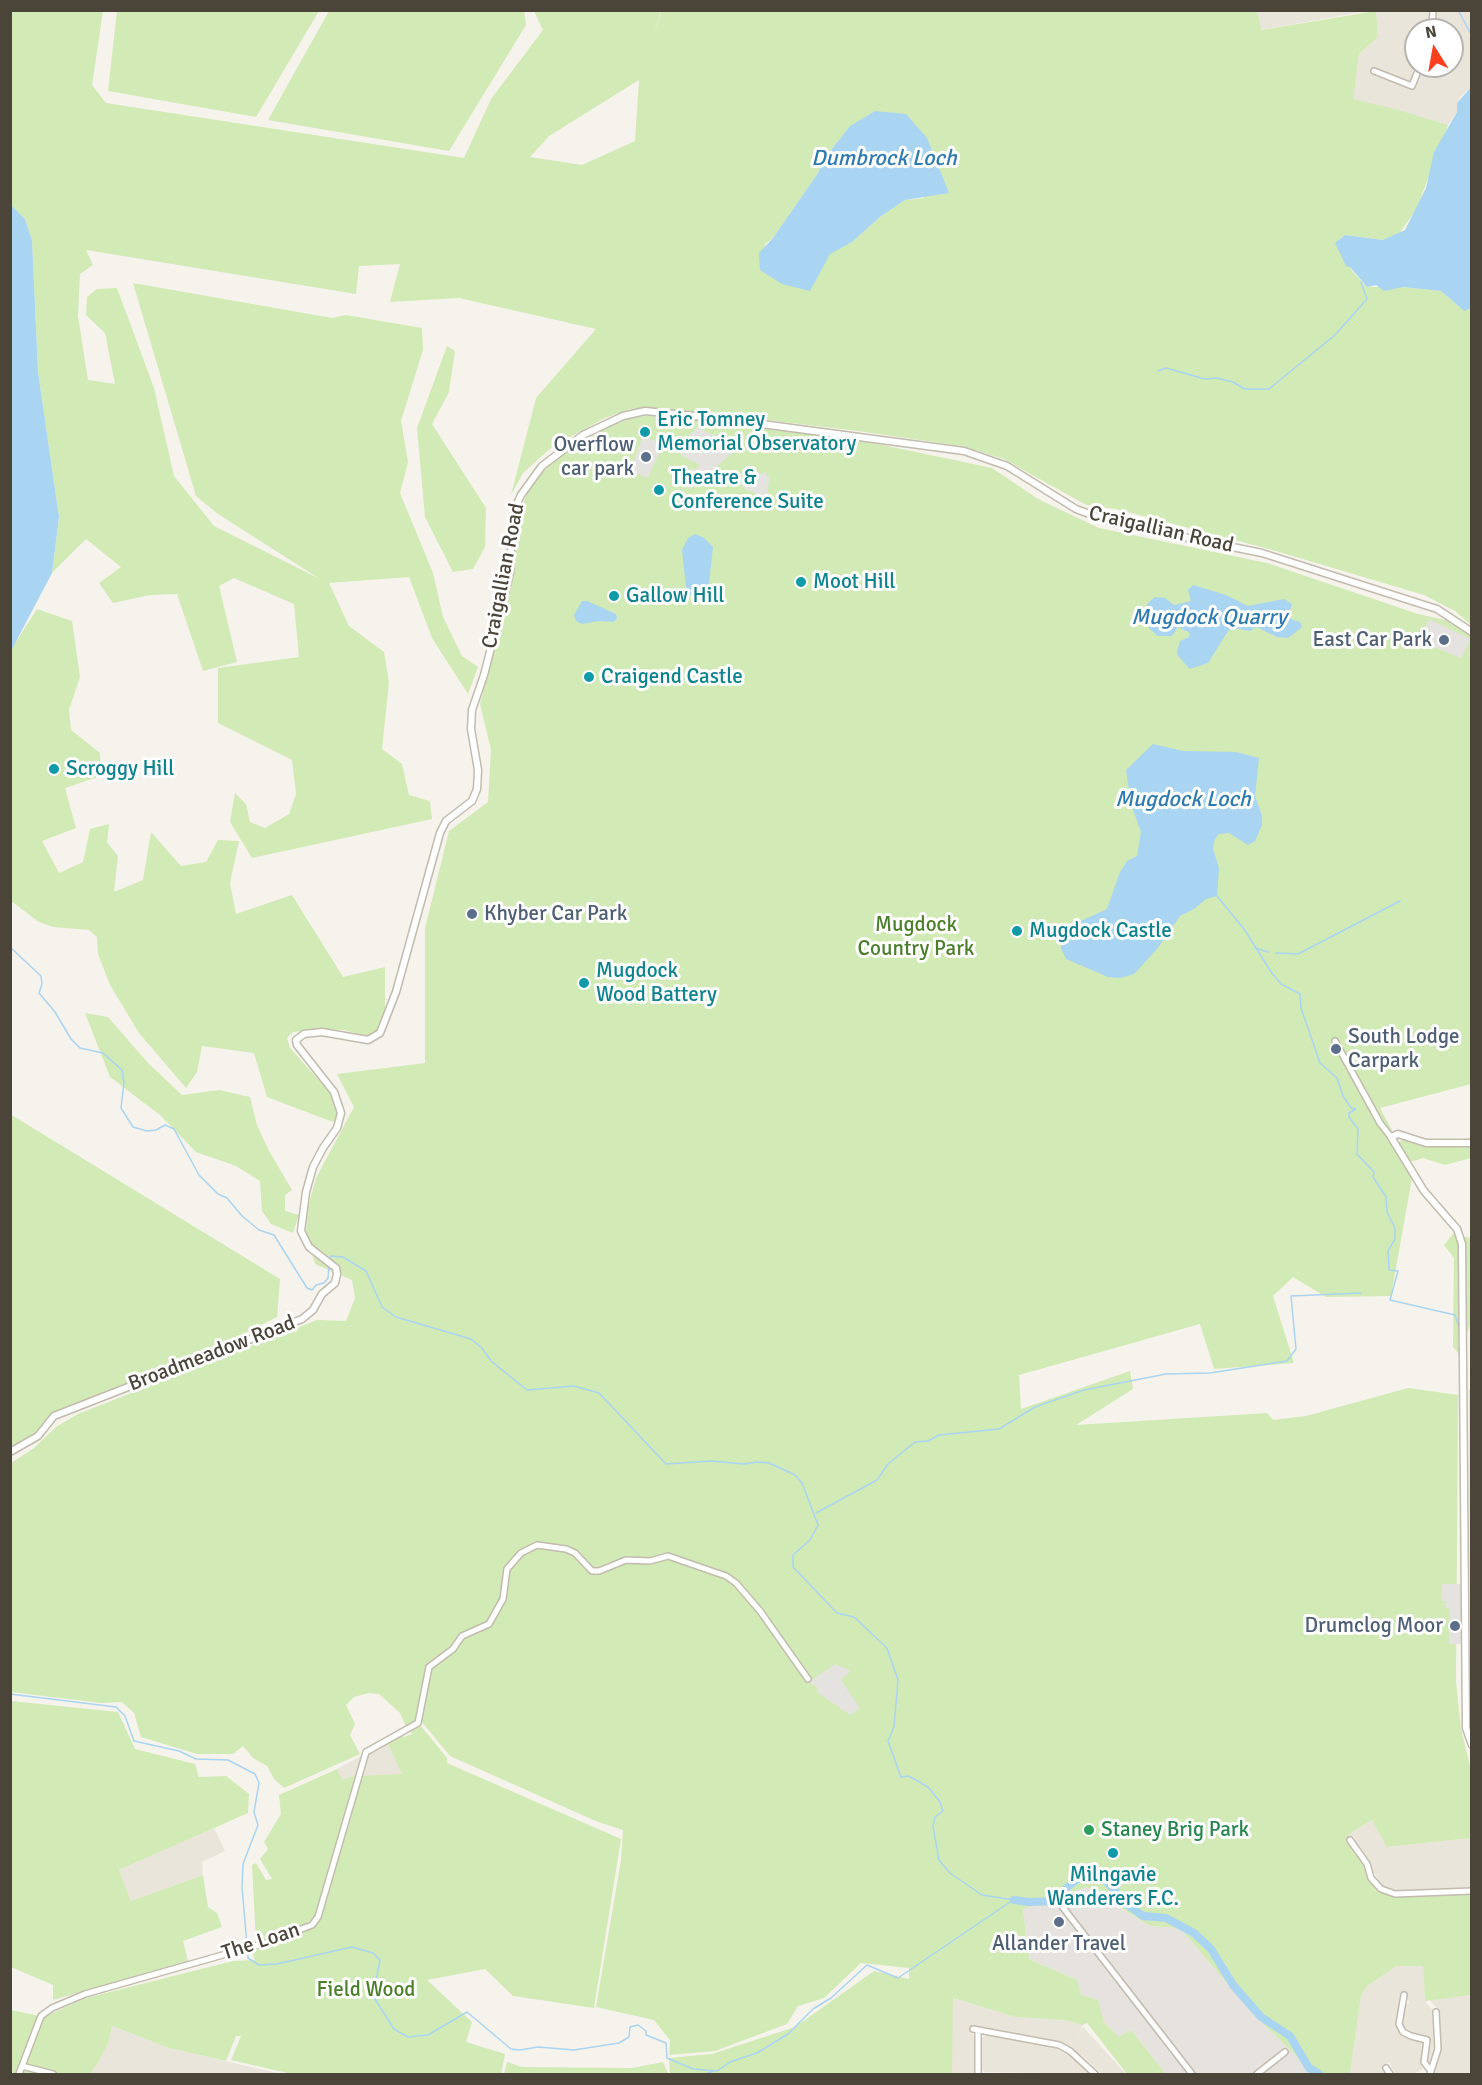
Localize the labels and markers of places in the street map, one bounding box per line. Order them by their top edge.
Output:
place label: Eric Tomney Memorial Observatory [657,407,856,457]
marker: Eric Tomney Memorial Observatory [638,425,652,439]
place label: Overflow car park [553,432,634,482]
marker: Overflow car park [639,450,653,464]
place label: Theatre & Conference Suite [671,465,824,515]
marker: Theatre & Conference Suite [652,483,666,497]
place label: Moot Hill [813,569,896,595]
marker: Moot Hill [794,575,808,589]
place label: Gallow Hill [626,583,725,609]
marker: Gallow Hill [607,589,621,603]
place label: East Car Park [1313,627,1432,653]
marker: East Car Park [1437,633,1451,647]
place label: Craigend Castle [601,664,743,690]
marker: Craigend Castle [582,670,596,684]
place label: Scroggy Hill [66,756,174,782]
marker: Scroggy Hill [47,762,61,776]
place label: Khyber Car Park [484,901,627,927]
marker: Khyber Car Park [465,907,479,921]
place label: Mugdock Castle [1029,918,1172,944]
marker: Mugdock Castle [1010,924,1024,938]
place label: Mugdock Wood Battery [596,958,717,1008]
marker: Mugdock Wood Battery [577,976,591,990]
place label: South Lodge Carpark [1348,1024,1460,1074]
marker: South Lodge Carpark [1329,1042,1343,1056]
place label: Drumclog Moor [1304,1613,1443,1639]
marker: Drumclog Moor [1448,1619,1462,1633]
place label: Staney Brig Park [1101,1817,1249,1843]
marker: Staney Brig Park [1082,1823,1096,1837]
marker: Milngavie Wanderers F.C. [1106,1846,1120,1860]
place label: Milngavie Wanderers F.C. [1047,1862,1179,1912]
marker: Allander Travel [1052,1915,1066,1929]
place label: Allander Travel [992,1931,1126,1957]

